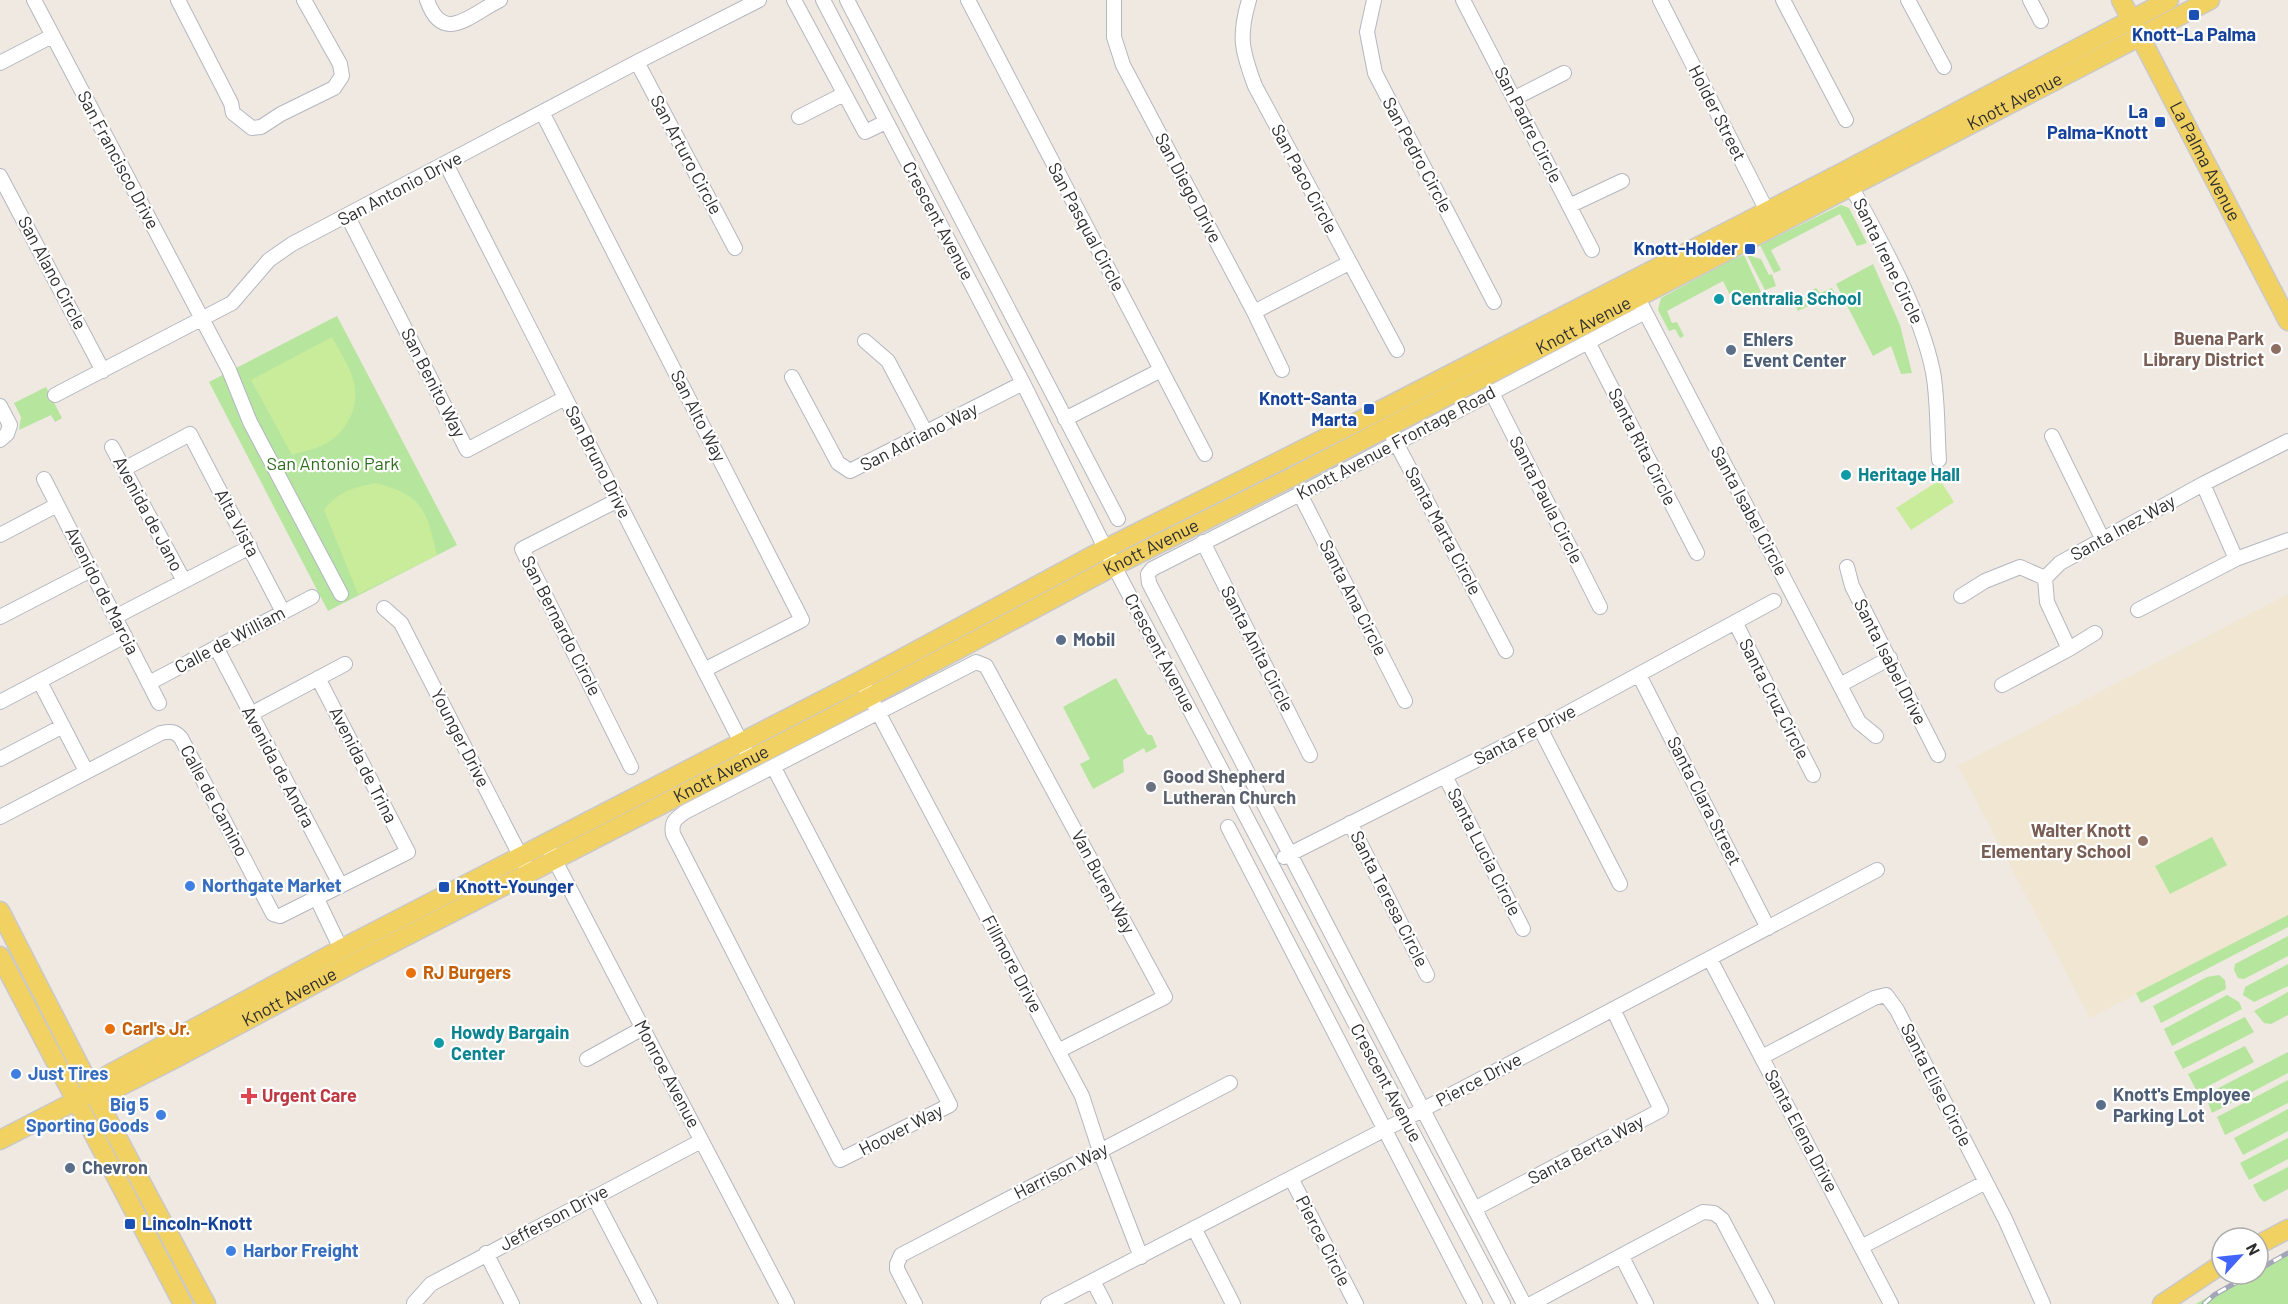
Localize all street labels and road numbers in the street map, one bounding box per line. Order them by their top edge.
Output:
street label: Holder Street [1684,61,1751,164]
street label: San Padre Circle [1490,63,1568,186]
street label: Knott Avenue [1963,67,2066,134]
street label: San Francisco Drive [73,87,165,233]
street label: San Arturo Circle [646,91,728,218]
street label: San Pedro Circle [1378,93,1458,216]
street label: La Palma Avenue [2166,97,2246,225]
street label: San Paco Circle [1267,120,1343,237]
street label: San Diego Drive [1151,129,1227,246]
street label: San Antonio Drive [334,146,465,230]
street label: Crescent Avenue [898,157,979,284]
street label: San Pasqual Circle [1044,158,1130,295]
street label: Santa Irene Circle [1849,194,1929,327]
street label: San Alano Circle [14,212,92,333]
street label: Knott Avenue [1532,291,1634,358]
street label: San Benito Way [397,324,471,441]
street label: San Alto Way [666,366,731,465]
street label: Knott Avenue Frontage Road [1292,380,1499,504]
street label: Santa Rita Circle [1604,384,1682,509]
street label: San Adriano Way [856,397,981,475]
street label: San Bruno Drive [561,402,637,522]
street label: Santa Paula Circle [1505,432,1589,567]
street label: Santa Isabel Circle [1707,442,1793,579]
street label: Avenida de Jano [109,452,188,575]
street label: Santa Marta Circle [1401,463,1487,598]
street label: Alta Vista [211,485,265,560]
street label: Santa Inez Way [2066,489,2179,565]
street label: Knott Avenue [1099,513,1202,580]
street label: Avenido de Marcia [61,523,145,658]
street label: Santa Ana Circle [1315,536,1393,659]
street label: San Bernardo Circle [517,552,607,699]
street label: Santa Anita Circle [1217,582,1299,715]
street label: Crescent Avenue [1120,589,1201,716]
street label: Santa Isabel Drive [1850,595,1932,728]
street label: Calle de William [171,601,288,677]
street label: Santa Cruz Circle [1735,635,1815,763]
street label: Younger Drive [427,685,495,791]
street label: Santa Fe Drive [1470,699,1579,769]
street label: Avenida de Andra [238,702,320,831]
street label: Avenida de Trina [325,703,403,826]
street label: Santa Clara Street [1663,733,1747,869]
street label: Knott Avenue [669,739,772,807]
street label: Calle de Camino [176,741,254,860]
street label: Santa Lucia Circle [1443,784,1527,919]
street label: Van Buren Way [1067,826,1140,937]
street label: Santa Teresa Circle [1346,827,1434,970]
street label: Fillmore Drive [978,911,1048,1016]
street label: Knott Avenue [238,962,340,1031]
street label: Monroe Avenue [630,1016,706,1131]
street label: Crescent Avenue [1346,1019,1427,1146]
street label: Santa Elise Circle [1896,1019,1977,1150]
street label: Pierce Drive [1432,1047,1525,1111]
street label: Santa Elena Drive [1760,1065,1844,1196]
street label: Hoover Way [855,1099,946,1160]
street label: Santa Berta Way [1524,1109,1647,1189]
street label: Harrison Way [1010,1137,1111,1203]
street label: Jefferson Drive [495,1179,612,1255]
street label: Pierce Circle [1292,1192,1356,1290]

